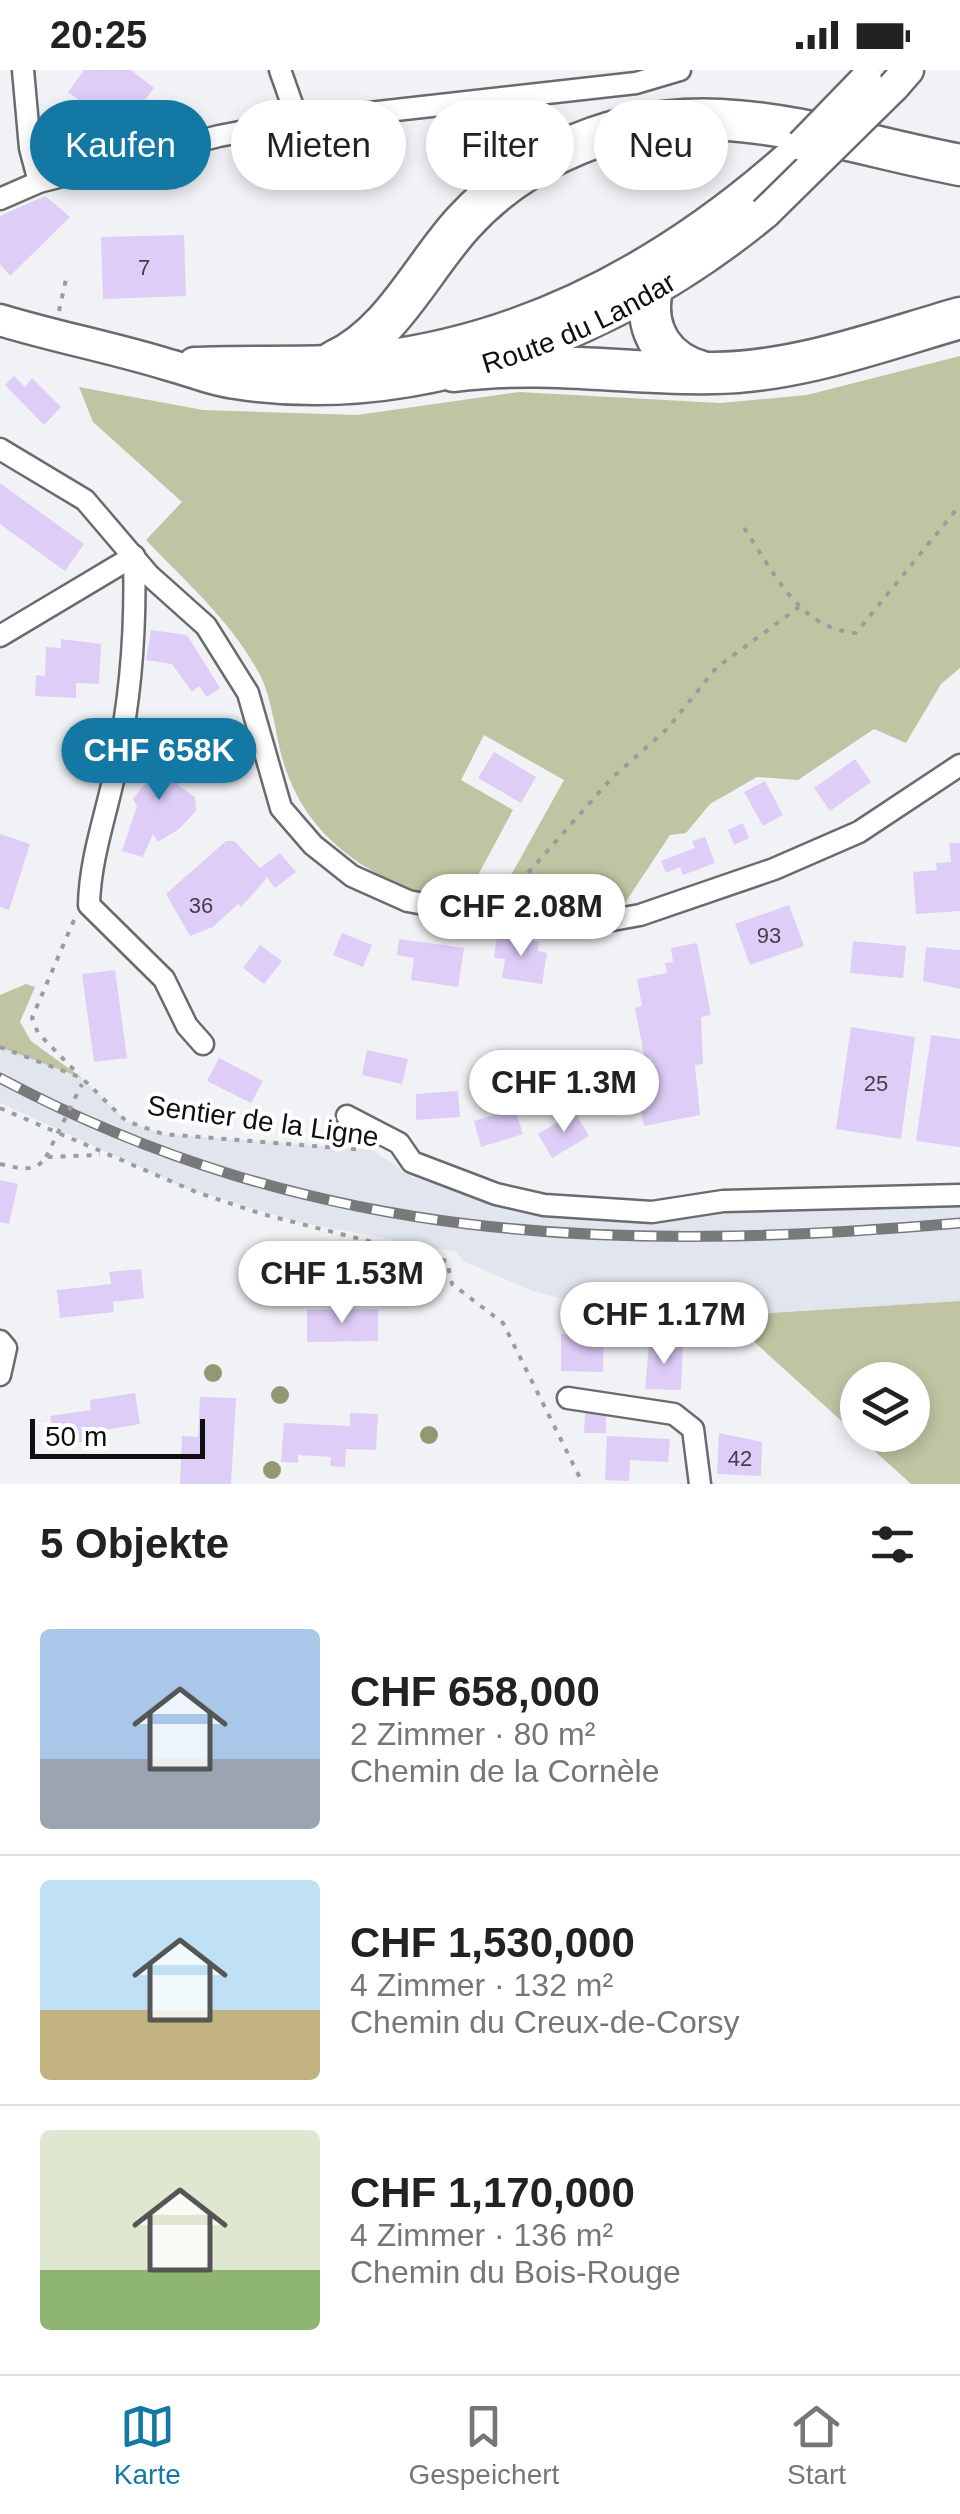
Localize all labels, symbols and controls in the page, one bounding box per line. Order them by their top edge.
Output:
text: 20:25 [50,14,147,56]
chip: Kaufen [30,100,211,190]
chip: Mieten [231,100,406,190]
chip: Filter [426,100,574,190]
chip: Neu [594,100,728,190]
house number: 7 [138,255,150,280]
street label: Route du Landar [478,266,681,379]
pin: CHF 658K [56,718,262,803]
text: CHF 658K [83,732,235,768]
pin: CHF 2.08M [407,874,635,959]
text: CHF 2.08M [439,888,603,924]
house number: 36 [189,893,213,918]
house number: 93 [757,923,781,948]
pin: CHF 1.3M [461,1050,667,1135]
text: CHF 1.3M [491,1064,637,1100]
house number: 25 [864,1071,888,1096]
street label: Sentier de la Ligne [145,1089,381,1153]
pin: CHF 1.53M [228,1241,456,1326]
text: CHF 1.53M [260,1255,424,1291]
pin: CHF 1.17M [550,1282,778,1367]
text: CHF 1.17M [582,1296,746,1332]
map controls [840,1362,930,1452]
button: layers [840,1362,930,1452]
scale bar [30,1414,205,1458]
text: 50 m [45,1421,107,1452]
house number: 42 [728,1446,752,1471]
icon: filters [865,1517,920,1572]
text: 5 Objekte [40,1520,229,1567]
text: CHF 658,000 [350,1668,600,1715]
icon: home [120,1669,240,1789]
text: 2 Zimmer · 80 m² [350,1716,595,1752]
text: Chemin de la Cornèle [350,1753,660,1789]
text: CHF 1,530,000 [350,1919,635,1966]
icon: home [120,1920,240,2040]
text: 4 Zimmer · 132 m² [350,1967,613,2003]
text: Chemin du Creux-de-Corsy [350,2004,739,2040]
text: CHF 1,170,000 [350,2169,635,2216]
icon: home [120,2170,240,2290]
text: 4 Zimmer · 136 m² [350,2217,613,2253]
text: Chemin du Bois-Rouge [350,2254,681,2290]
tab: Karte [114,2399,181,2491]
tab: Gespeichert [408,2399,559,2491]
tab: Start [787,2399,846,2491]

